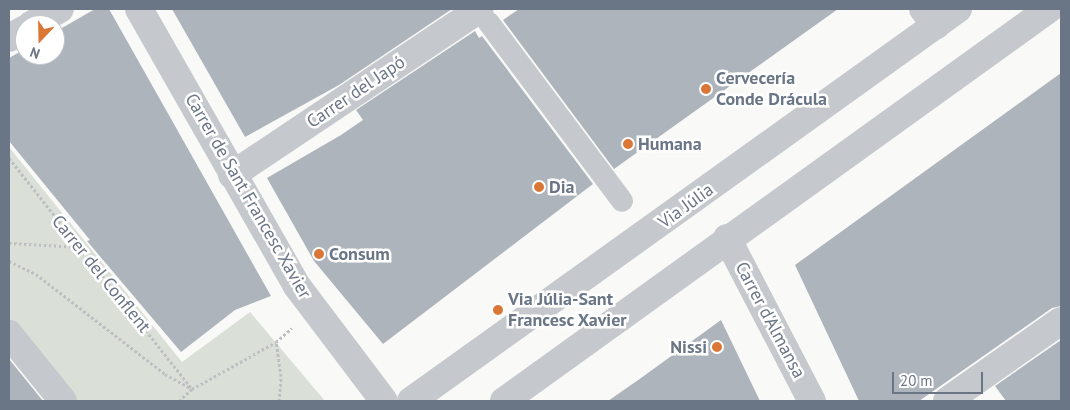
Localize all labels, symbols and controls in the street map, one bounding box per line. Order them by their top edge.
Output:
north arrow [15,15,65,65]
text: N [27,43,43,63]
street label: Carrer del Japó [303,51,409,133]
place label: Cervecería Conde Drácula [716,68,827,110]
marker: Cervecería Conde Drácula [700,83,712,95]
street label: Carrer de Sant Francesc Xavier [180,89,316,303]
place label: Humana [638,133,702,155]
marker: Humana [622,138,634,150]
place label: Dia [549,176,574,198]
street label: Via Júlia [654,179,718,233]
marker: Dia [533,181,545,193]
street label: Carrer del Conflent [47,211,155,337]
place label: Consum [329,243,390,265]
marker: Consum [313,248,325,260]
street label: Carrer d'Almansa [730,258,810,382]
place label: Via Júlia-Sant Francesc Xavier [508,289,628,332]
marker: Via Júlia-Sant Francesc Xavier [492,304,504,316]
place label: Nissi [670,336,707,358]
marker: Nissi [711,341,723,353]
scale bar [895,362,986,394]
text: 20 m [900,371,933,390]

